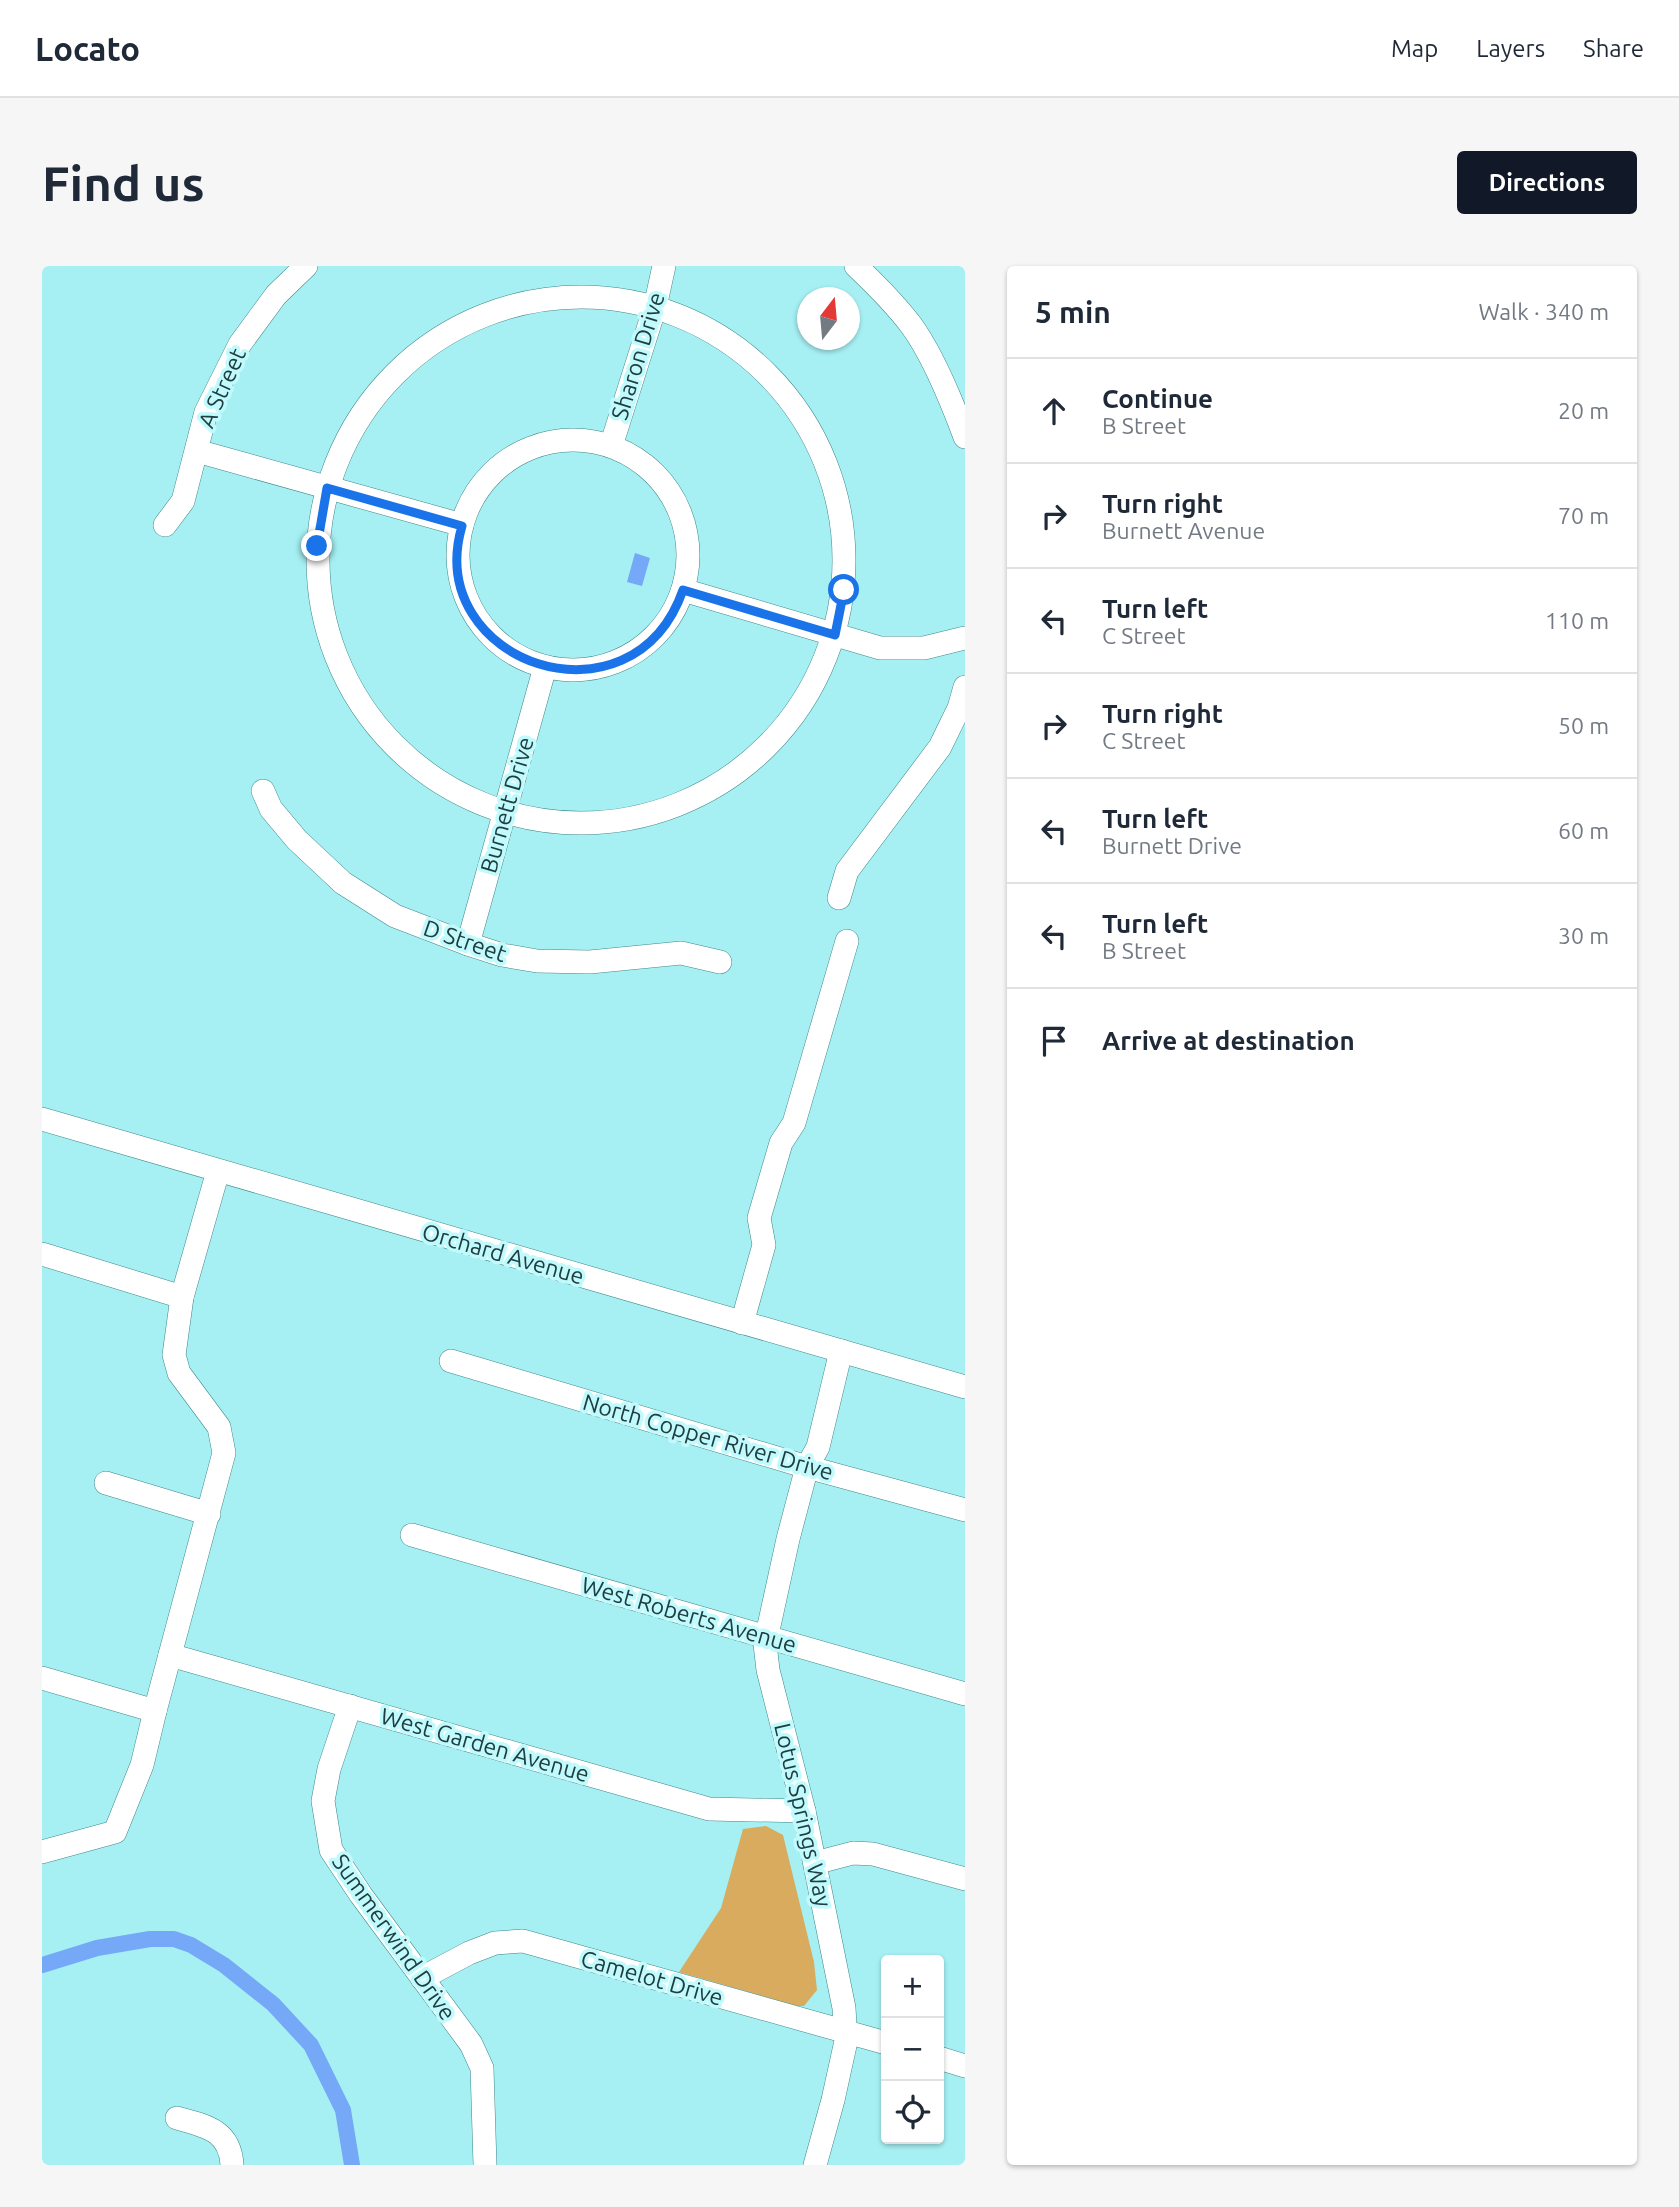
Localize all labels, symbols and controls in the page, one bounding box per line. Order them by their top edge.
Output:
text: Locato [35,30,140,67]
text: Map [1391,35,1438,62]
text: Layers [1476,35,1545,62]
text: Share [1583,35,1644,62]
button: Directions [1457,151,1637,214]
text: Find us [42,155,205,210]
north arrow [797,287,860,350]
street label: Sharon Drive [606,289,669,423]
text: 5 min [1035,295,1111,329]
text: Walk · 340 m [1478,299,1609,324]
street label: A Street [193,344,250,431]
text: Continue [1102,384,1213,413]
icon: ahead [1035,392,1073,430]
text: 20 m [1558,398,1609,423]
text: B Street [1102,413,1186,438]
text: Turn right [1102,489,1223,518]
icon: right [1035,497,1073,535]
text: 70 m [1558,503,1609,528]
text: Burnett Avenue [1102,518,1265,543]
route end [301,530,332,561]
route start [828,574,859,605]
text: Turn left [1102,594,1208,623]
icon: left [1035,602,1073,640]
text: 110 m [1545,608,1609,633]
text: C Street [1102,623,1186,648]
text: Turn right [1102,699,1223,728]
icon: right [1035,707,1073,745]
text: 50 m [1558,713,1609,738]
text: C Street [1102,728,1186,753]
street label: Burnett Drive [475,734,538,876]
text: Turn left [1102,804,1208,833]
icon: left [1035,812,1073,850]
text: 60 m [1558,818,1609,843]
text: Burnett Drive [1102,833,1242,858]
text: Turn left [1102,909,1208,938]
street label: D Street [421,915,510,966]
icon: left [1035,917,1073,955]
text: 30 m [1558,923,1609,948]
text: B Street [1102,938,1186,963]
icon: arrive [1035,1022,1073,1060]
text: Arrive at destination [1102,1026,1355,1055]
street label: Orchard Avenue [419,1218,587,1289]
street label: North Copper River Drive [580,1389,836,1484]
street label: West Roberts Avenue [579,1572,799,1657]
street label: West Garden Avenue [378,1703,592,1786]
street label: Lotus Springs Way [770,1721,837,1909]
street label: Summerwind Drive [328,1849,461,2024]
street label: Camelot Drive [578,1945,726,2010]
map controls [881,1955,944,2144]
button: + [881,1955,944,2018]
button: − [881,2018,944,2081]
button: locate [881,2081,944,2144]

